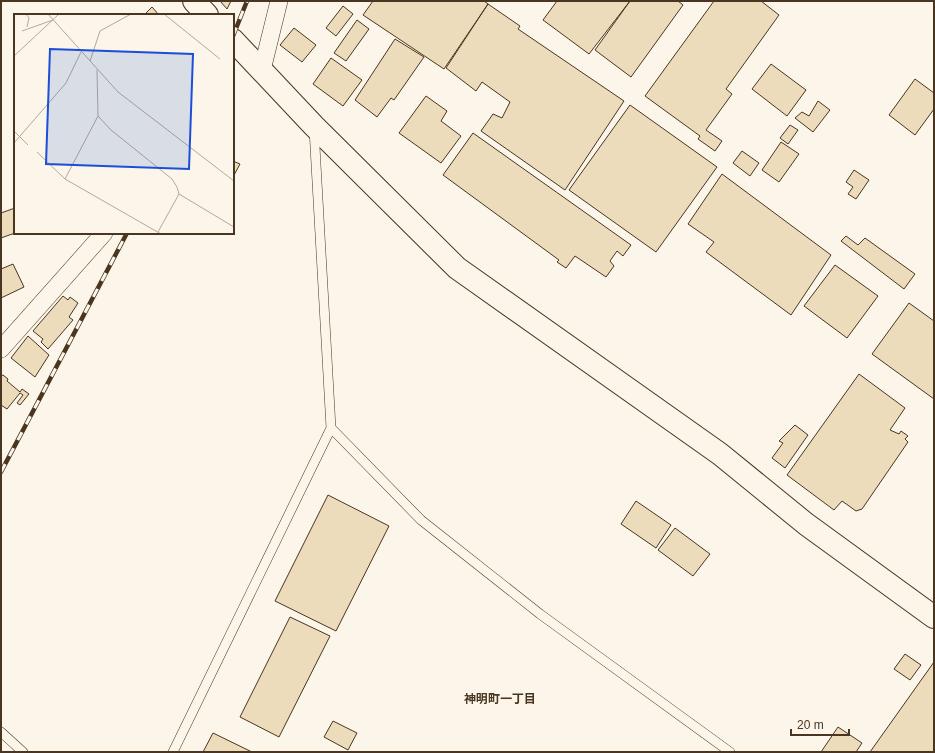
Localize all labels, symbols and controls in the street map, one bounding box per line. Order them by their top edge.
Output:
inset map [14,14,234,234]
district label: 神明町一丁目 [464,692,536,706]
scale bar [791,711,849,737]
text: 20 m [797,718,824,732]

